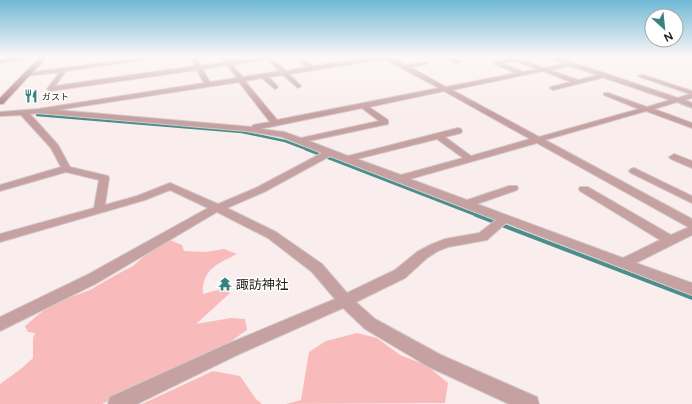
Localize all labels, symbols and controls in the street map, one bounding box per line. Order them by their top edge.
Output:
north arrow [644,8,684,48]
text: N [662,29,675,44]
restaurant icon: ガスト [23,88,39,104]
place label: ガスト [42,91,69,102]
temple icon: 諏訪神社 [217,276,233,292]
place label: 諏訪神社 [236,277,288,292]

